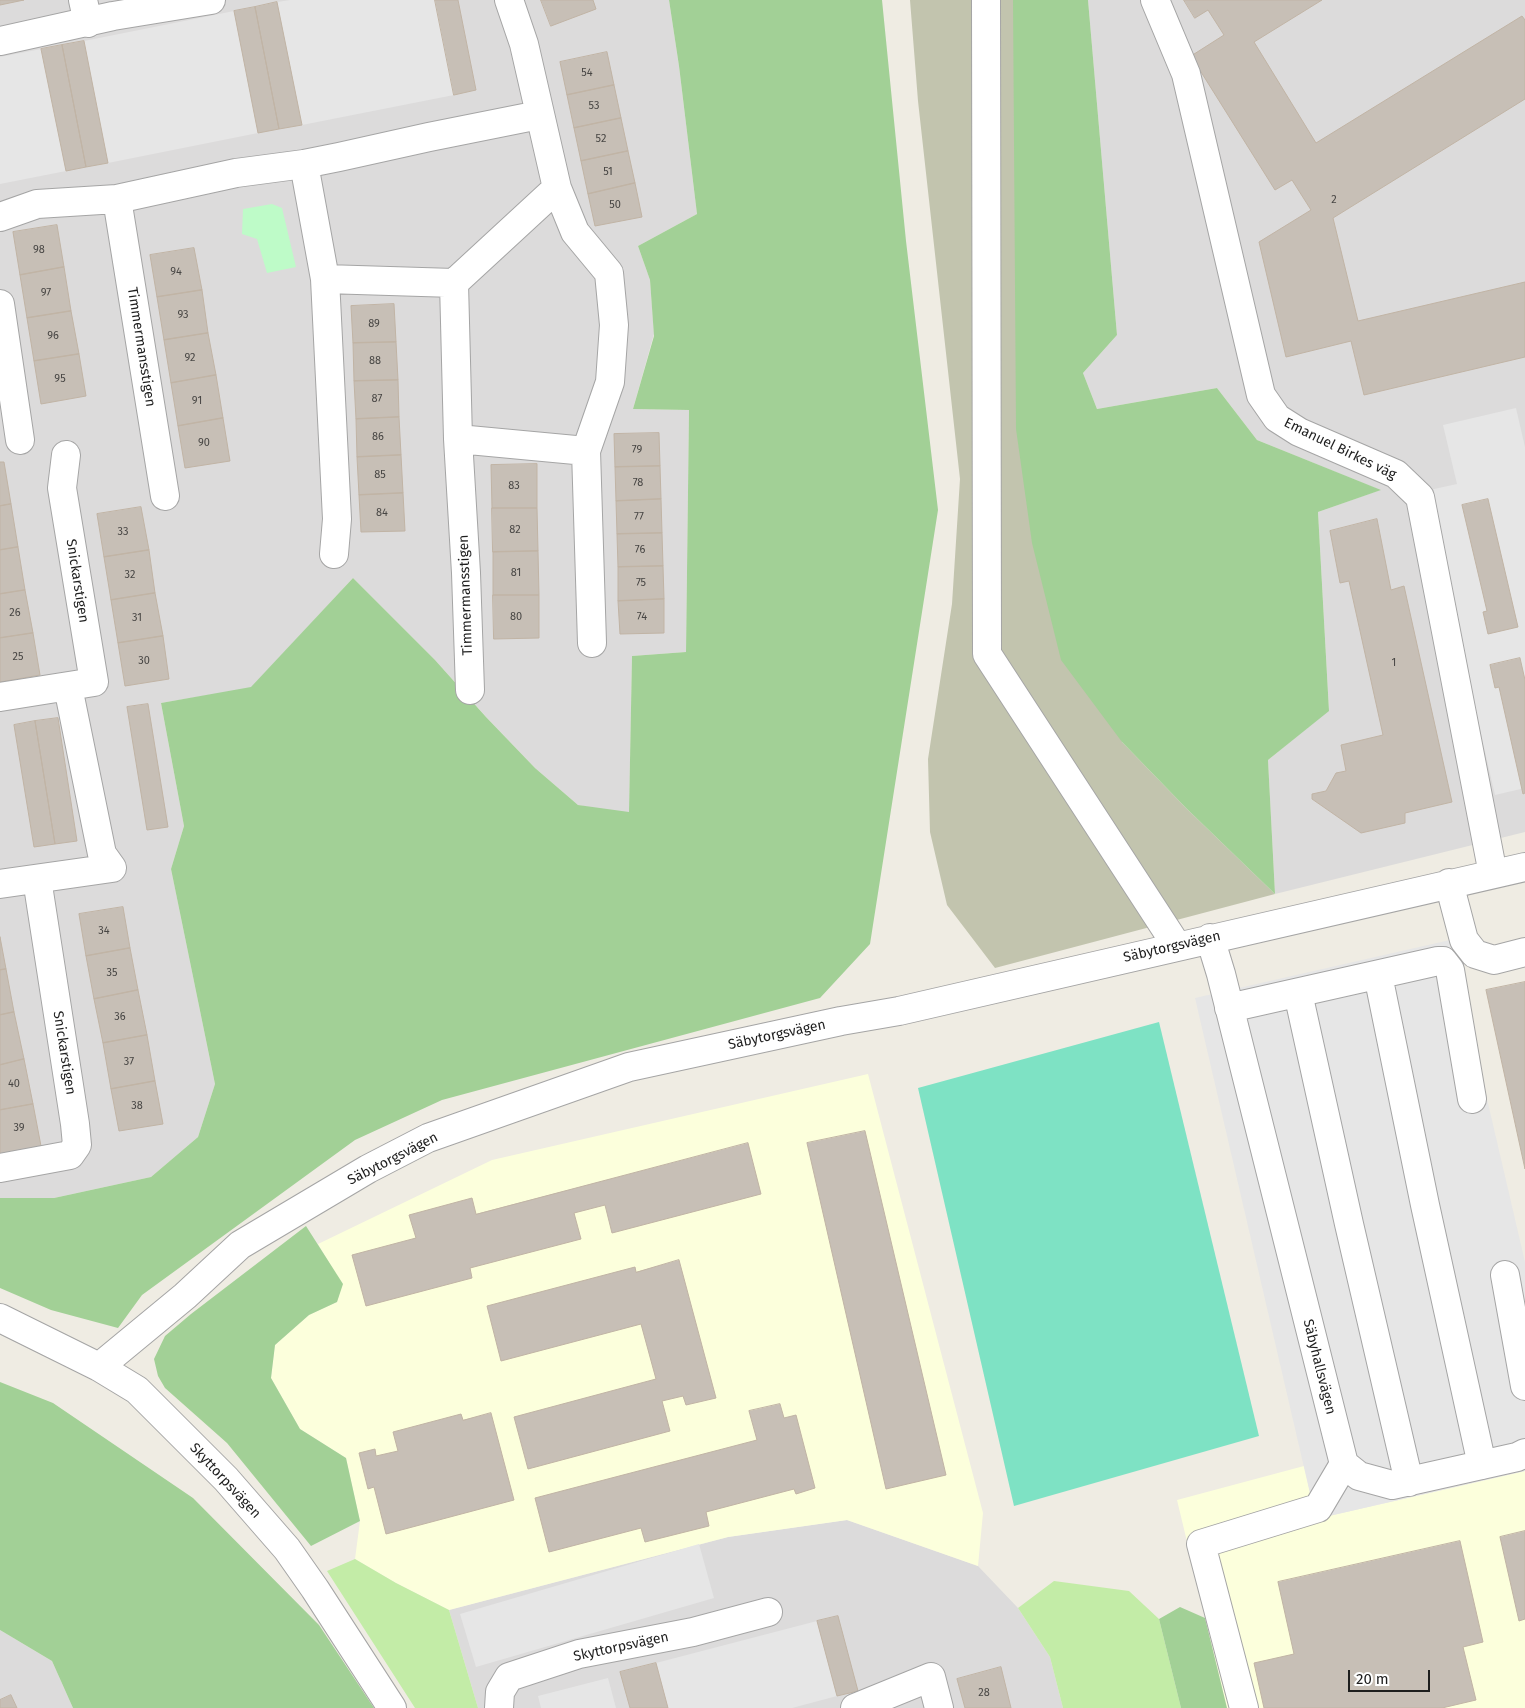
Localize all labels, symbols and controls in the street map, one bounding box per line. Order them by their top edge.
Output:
house number: 54 [581,66,593,80]
house number: 53 [589,99,599,113]
house number: 52 [596,132,606,146]
house number: 51 [603,165,613,179]
house number: 2 [1331,193,1337,207]
house number: 50 [609,198,621,212]
house number: 98 [33,243,45,257]
house number: 94 [170,265,182,279]
house number: 97 [41,286,51,300]
street label: Timmermansstigen [123,286,159,408]
house number: 93 [177,308,189,322]
house number: 89 [368,317,380,331]
house number: 96 [47,329,59,343]
house number: 92 [185,351,195,365]
house number: 88 [369,354,381,368]
house number: 95 [54,372,66,386]
house number: 87 [372,392,382,406]
house number: 91 [192,394,202,408]
street label: Emanuel Birkes väg [1281,414,1399,484]
house number: 86 [372,430,384,444]
house number: 90 [198,436,210,450]
house number: 79 [632,443,642,457]
house number: 85 [374,468,386,482]
house number: 78 [633,476,643,490]
house number: 83 [508,479,520,493]
house number: 84 [376,506,388,520]
house number: 77 [634,510,644,524]
house number: 82 [509,523,521,537]
house number: 33 [118,525,128,539]
street label: Timmermansstigen [455,534,477,656]
street label: Snickarstigen [62,538,92,624]
house number: 76 [635,543,645,557]
house number: 81 [511,566,521,580]
house number: 32 [125,568,135,582]
house number: 75 [636,576,646,590]
house number: 26 [9,606,21,620]
house number: 80 [510,610,522,624]
house number: 74 [637,610,647,624]
house number: 31 [132,611,142,625]
house number: 25 [13,650,23,664]
house number: 30 [138,654,150,668]
house number: 1 [1392,656,1396,670]
house number: 34 [98,924,110,938]
street label: Säbytorgsvägen [1122,928,1222,966]
house number: 35 [107,966,117,980]
street label: Snickarstigen [49,1010,79,1096]
house number: 36 [114,1010,126,1024]
street label: Säbytorgsvägen [727,1016,827,1054]
house number: 37 [124,1055,134,1069]
house number: 40 [8,1077,20,1091]
house number: 38 [131,1099,143,1113]
house number: 39 [13,1121,25,1135]
street label: Säbytorgsvägen [345,1129,441,1189]
street label: Säbyhallsvägen [1299,1318,1339,1416]
street label: Skyttorpsvägen [186,1440,264,1522]
street label: Skyttorpsvägen [572,1629,670,1665]
scale bar [1350,1660,1432,1692]
text: 20 m [1356,1670,1389,1688]
house number: 28 [978,1686,990,1700]

